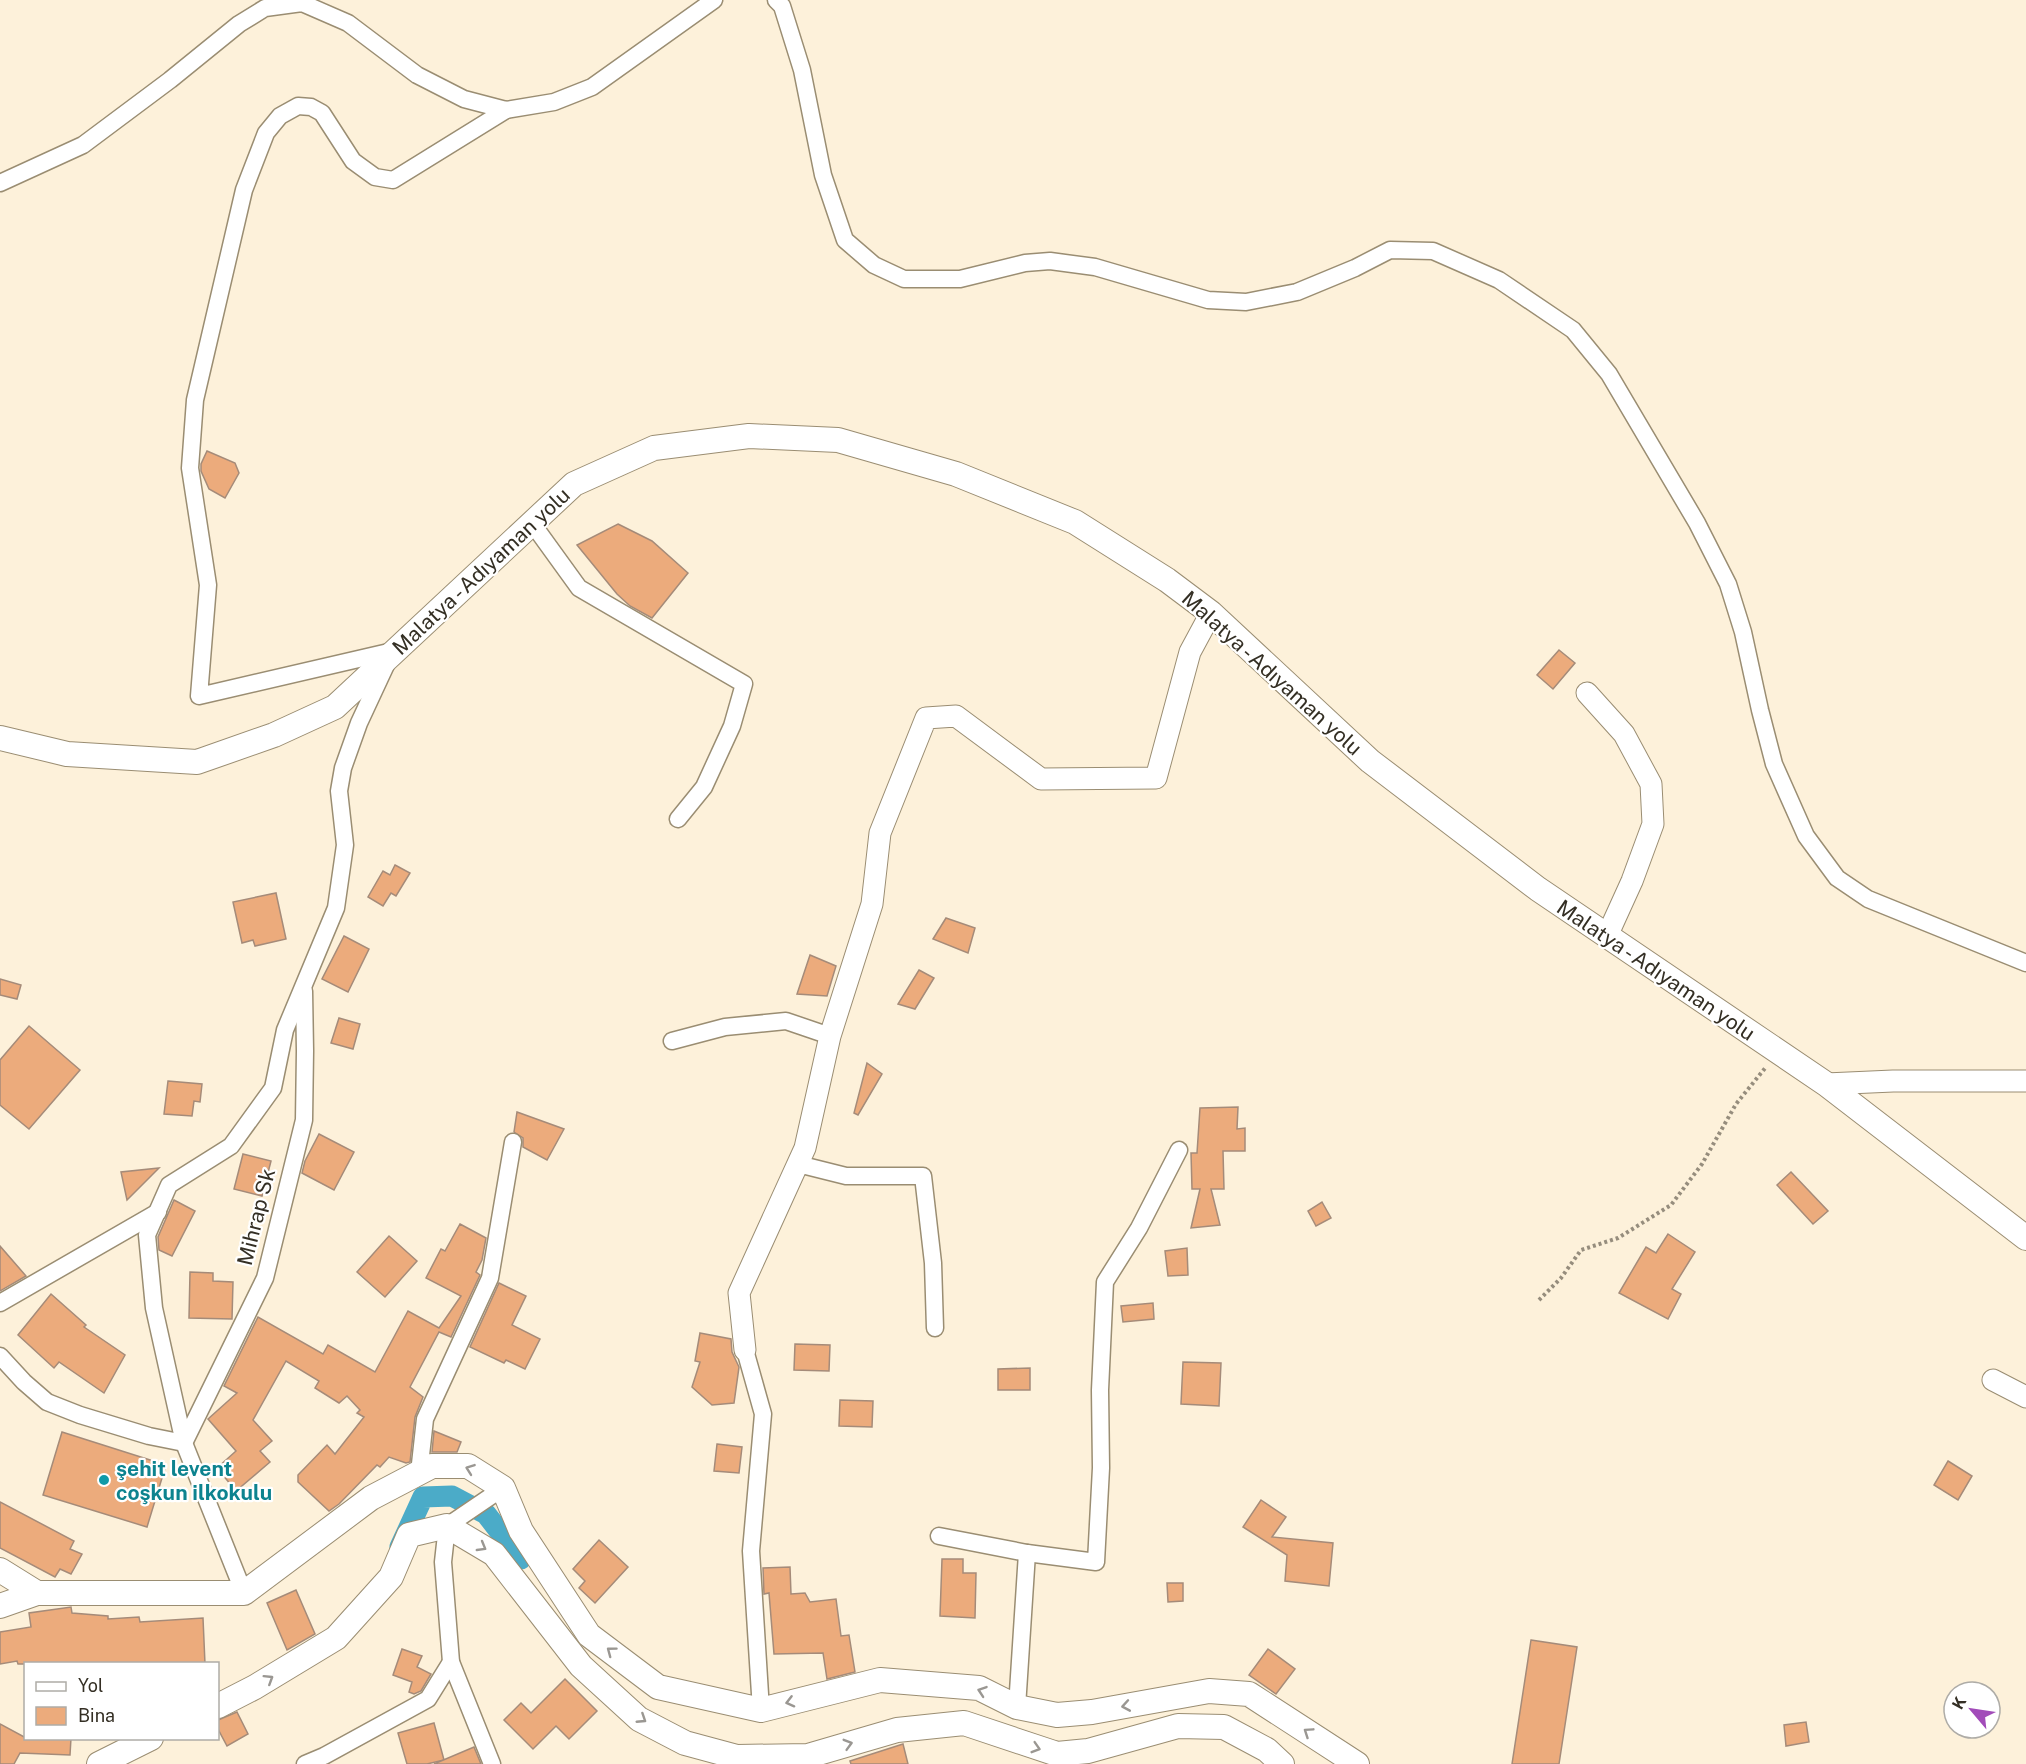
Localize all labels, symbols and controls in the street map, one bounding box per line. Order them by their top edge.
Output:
street label: Malatya - Adıyaman yolu [387,482,575,660]
street label: Malatya - Adıyaman yolu [1177,586,1367,760]
street label: Malatya - Adıyaman yolu [1552,894,1760,1046]
street label: Mihrap Sk [232,1166,280,1268]
place label: şehit levent coşkun ilkokulu [116,1456,272,1505]
one-way arrow [465,1464,475,1477]
marker: şehit levent coşkun ilkokulu [97,1473,111,1487]
one-way arrow [476,1539,486,1551]
one-way arrow [606,1648,617,1659]
legend [24,1662,219,1740]
one-way arrow [263,1674,273,1686]
text: Yol [78,1675,103,1696]
north arrow [1942,1680,2002,1740]
one-way arrow [977,1685,987,1698]
text: K [1948,1693,1971,1713]
one-way arrow [786,1695,796,1708]
one-way arrow [1121,1699,1131,1712]
text: Bina [78,1705,115,1726]
one-way arrow [635,1712,646,1723]
one-way arrow [1304,1728,1315,1739]
one-way arrow [842,1739,853,1751]
one-way arrow [1030,1740,1041,1753]

